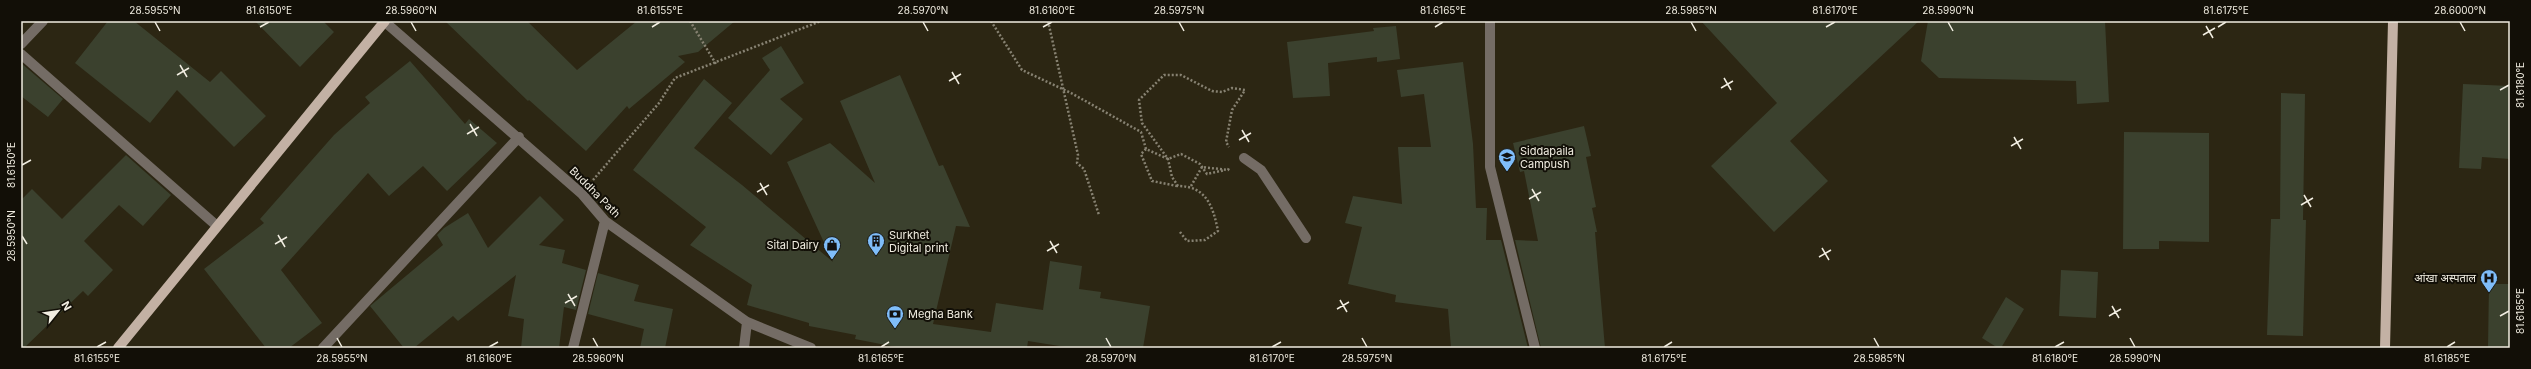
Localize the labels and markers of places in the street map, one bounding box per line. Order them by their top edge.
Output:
place label: Siddapaila Campush [1520,144,1574,171]
school or university icon: Siddapaila Campush [1497,147,1517,172]
place label: Surkhet Digital print [889,228,949,255]
building icon: Surkhet Digital print [866,231,886,256]
shop icon: Sital Dairy [822,235,842,260]
place label: Sital Dairy [766,238,819,252]
hospital icon: आंखा अस्पताल [2479,268,2499,293]
place label: आंखा अस्पताल [2414,271,2477,285]
bank icon: Megha Bank [885,304,905,329]
place label: Megha Bank [908,307,973,321]

